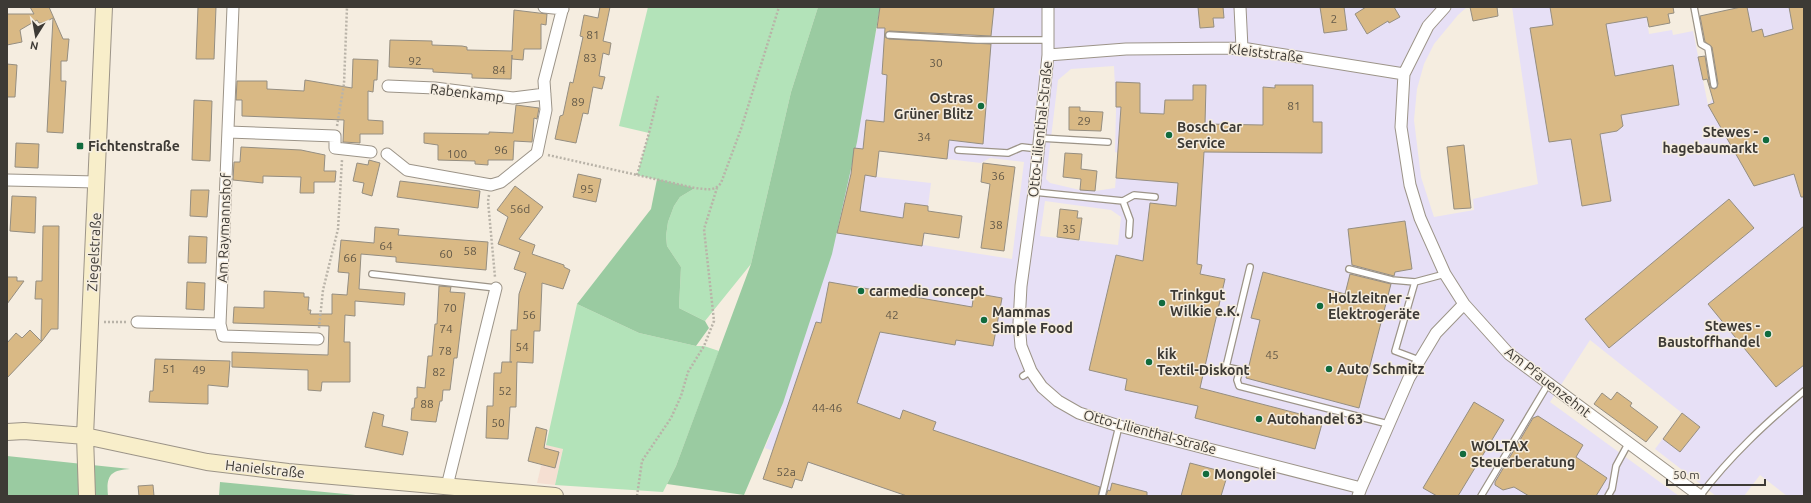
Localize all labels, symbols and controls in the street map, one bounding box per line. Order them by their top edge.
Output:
house number: 2 [1331,12,1337,25]
north arrow [16,16,56,56]
house number: 81 [586,28,600,41]
text: N [29,39,39,52]
street label: Kleiststraße [1228,40,1304,66]
house number: 83 [583,51,597,64]
house number: 92 [408,54,422,67]
house number: 30 [929,56,943,69]
street label: Otto-Lilienthal-Straße [1025,60,1055,198]
house number: 84 [492,63,506,76]
street label: Rabenkamp [429,81,505,105]
place label: Ostras Grüner Blitz [894,90,973,122]
house number: 89 [571,95,585,108]
house number: 81 [1287,99,1301,112]
marker: Ostras Grüner Blitz [976,101,986,111]
house number: 29 [1077,114,1091,127]
place label: Bosch Car Service [1177,119,1242,151]
place label: Stewes - hagebaumarkt [1662,124,1758,156]
house number: 34 [917,130,931,143]
marker: Bosch Car Service [1164,130,1174,140]
marker: Stewes - hagebaumarkt [1761,135,1771,145]
place label: Fichtenstraße [88,138,180,154]
marker: Fichtenstraße [75,141,85,151]
house number: 96 [494,143,508,156]
house number: 100 [447,147,467,160]
house number: 36 [991,169,1005,182]
street label: Am Raymannshof [214,172,234,283]
house number: 95 [580,182,594,195]
house number: 56d [510,202,530,215]
street label: Ziegelstraße [84,212,104,292]
house number: 38 [989,218,1003,231]
house number: 35 [1062,222,1076,235]
house number: 64 [379,239,393,252]
house number: 58 [463,244,477,257]
house number: 60 [439,247,453,260]
house number: 66 [343,251,357,264]
place label: carmedia concept [869,283,985,299]
marker: carmedia concept [856,286,866,296]
place label: Trinkgut Wilkie e.K. [1170,287,1240,319]
place label: Holzleitner - Elektrogeräte [1328,290,1420,322]
marker: Trinkgut Wilkie e.K. [1157,298,1167,308]
house number: 70 [443,301,457,314]
marker: Holzleitner - Elektrogeräte [1315,301,1325,311]
place label: Mammas Simple Food [992,304,1073,336]
house number: 56 [522,308,536,321]
house number: 42 [885,308,899,321]
marker: Mammas Simple Food [979,315,989,325]
place label: Stewes - Baustoffhandel [1658,318,1760,350]
house number: 74 [439,322,453,335]
marker: Stewes - Baustoffhandel [1763,329,1773,339]
house number: 54 [515,340,529,353]
house number: 78 [438,344,452,357]
street label: Am Pfauenzehnt [1502,344,1594,421]
place label: kik Textil-Diskont [1157,346,1250,378]
house number: 45 [1265,348,1279,361]
marker: kik Textil-Diskont [1144,357,1154,367]
place label: Auto Schmitz [1337,361,1425,377]
house number: 51 [162,362,176,375]
house number: 49 [192,363,206,376]
marker: Auto Schmitz [1324,364,1334,374]
house number: 82 [432,365,446,378]
house number: 52 [498,384,512,397]
house number: 88 [420,397,434,410]
house number: 44-46 [812,401,842,414]
street label: Otto-Lilienthal-Straße [1082,407,1218,457]
place label: Autohandel 63 [1267,411,1363,427]
marker: Autohandel 63 [1254,414,1264,424]
house number: 50 [491,416,505,429]
place label: WOLTAX Steuerberatung [1471,438,1575,470]
marker: WOLTAX Steuerberatung [1458,449,1468,459]
street label: Hanielstraße [224,457,306,481]
scale bar [1667,461,1765,487]
house number: 52a [776,465,796,478]
place label: Mongolei [1214,466,1276,482]
text: 50 m [1673,468,1700,481]
marker: Mongolei [1201,469,1211,479]

